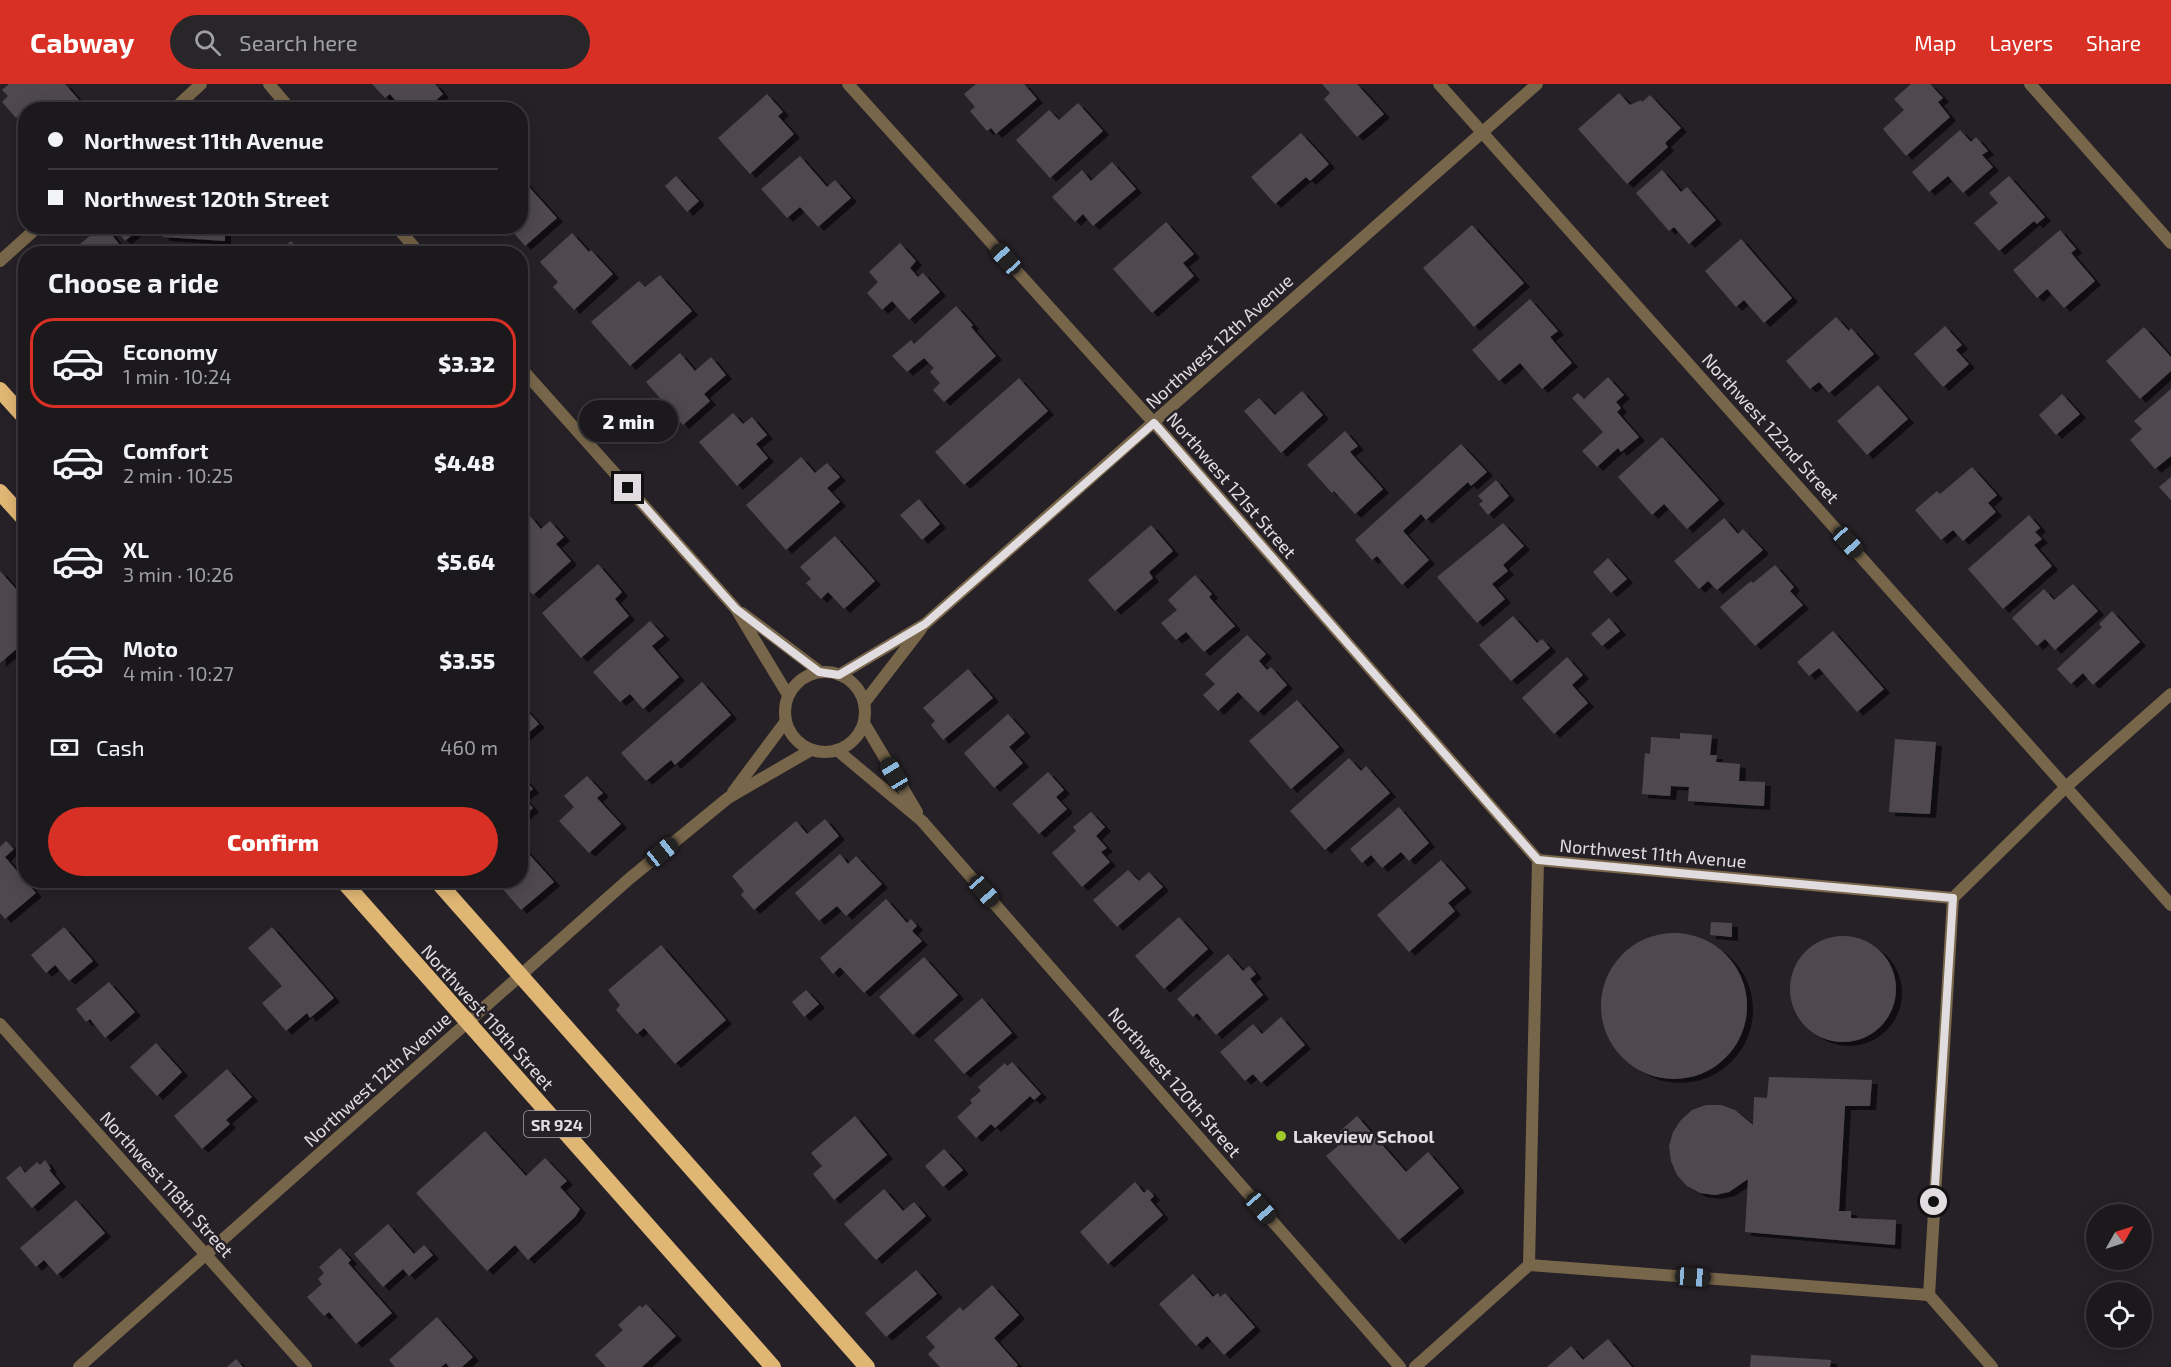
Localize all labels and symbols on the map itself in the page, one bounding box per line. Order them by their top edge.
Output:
car [987,240,1025,278]
street label: Northwest 12th Avenue [1141,269,1297,413]
street label: Northwest 122nd Street [1698,349,1844,508]
callout: 2 min [578,401,678,443]
street label: Northwest 121st Street [1163,407,1302,563]
route end [614,474,641,501]
car [1829,523,1867,561]
car [877,754,911,794]
car [642,834,682,870]
street label: Northwest 11th Avenue [1559,834,1747,872]
car [965,872,1003,910]
street label: Northwest 119th Street [417,940,559,1094]
street label: Northwest 120th Street [1104,1003,1246,1162]
street label: Northwest 12th Avenue [299,1007,455,1151]
street label: Northwest 118th Street [96,1107,238,1262]
road number: SR 924 [524,1111,590,1137]
place label: Lakeview School [1293,1125,1435,1147]
marker: Lakeview School [1274,1129,1288,1143]
route start [1920,1188,1947,1215]
car [1242,1189,1280,1227]
north arrow [2086,1204,2152,1270]
car [1674,1267,1712,1287]

